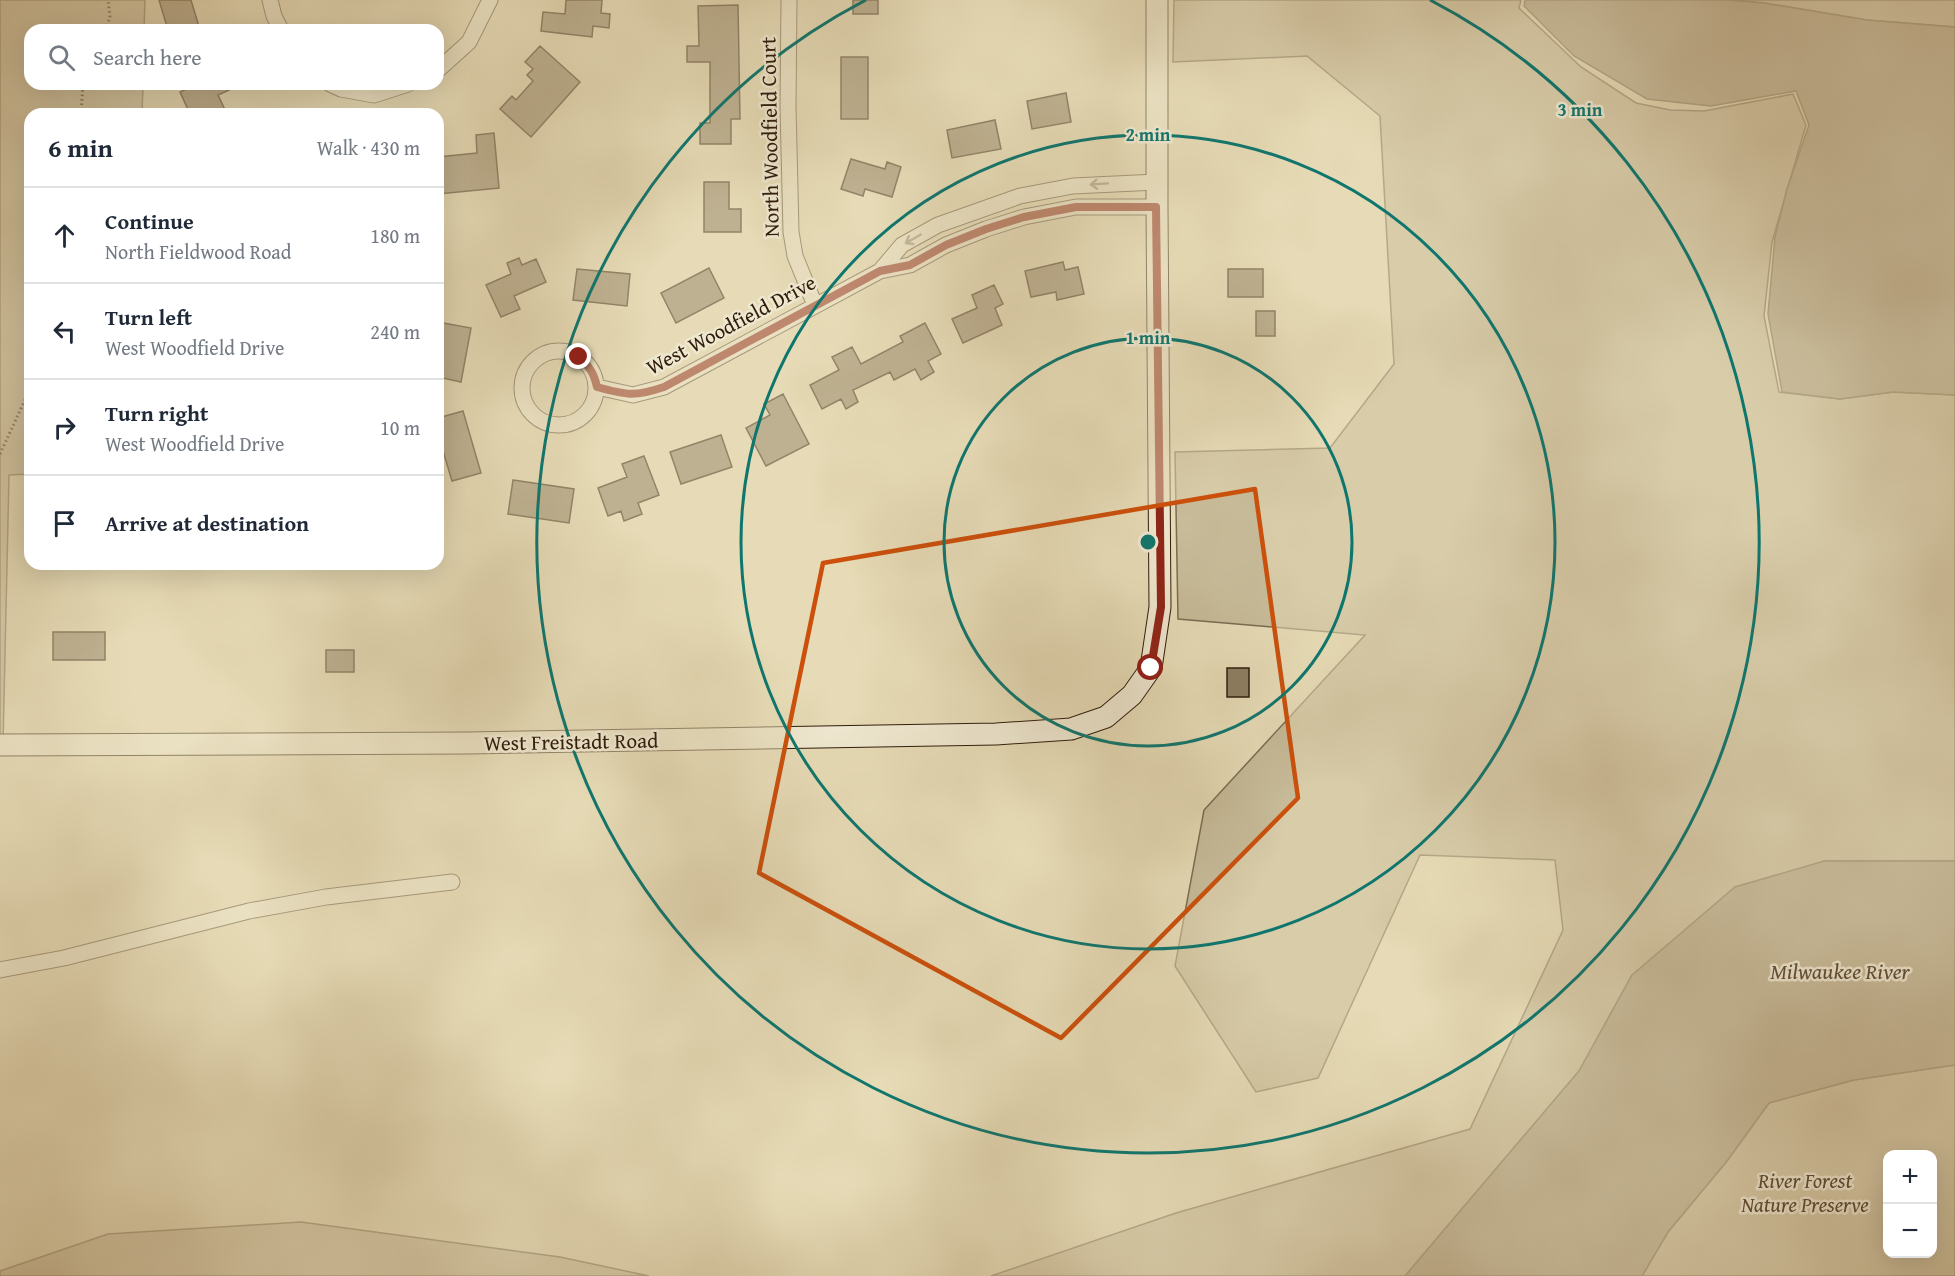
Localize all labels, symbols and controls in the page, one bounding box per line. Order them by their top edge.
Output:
search box [24,24,444,90]
street label: North Woodfield Court [752,36,787,237]
icon: search [45,41,78,74]
text: Search here [93,41,202,73]
text: 3 min [1558,96,1603,123]
text: 2 min [1126,121,1171,148]
text: 6 min [48,128,113,167]
text: Walk · 430 m [317,133,420,162]
one-way arrow [1089,179,1109,190]
text: Continue [105,205,194,237]
icon: ahead [48,219,81,252]
text: 180 m [370,221,420,250]
one-way arrow [905,233,922,245]
text: North Fieldwood Road [105,237,292,266]
street label: West Woodfield Drive [640,267,821,382]
text: Turn left [105,301,192,333]
icon: left [48,315,81,348]
text: 240 m [370,317,420,346]
text: 1 min [1126,324,1171,351]
text: West Woodfield Drive [105,333,284,362]
route end [565,343,591,369]
text: Turn right [105,397,208,429]
icon: right [48,411,81,444]
text: 10 m [380,413,420,442]
text: West Woodfield Drive [105,429,284,458]
icon: arrive [48,507,81,540]
text: Arrive at destination [105,507,309,539]
centre of rings [1138,532,1158,552]
route start [1137,654,1163,680]
street label: West Freistadt Road [484,724,659,759]
water label: Milwaukee River [1770,955,1911,987]
map controls [1883,1150,1937,1258]
button: + [1883,1150,1937,1204]
park label: River Forest Nature Preserve [1740,1165,1869,1220]
button: − [1883,1204,1937,1258]

